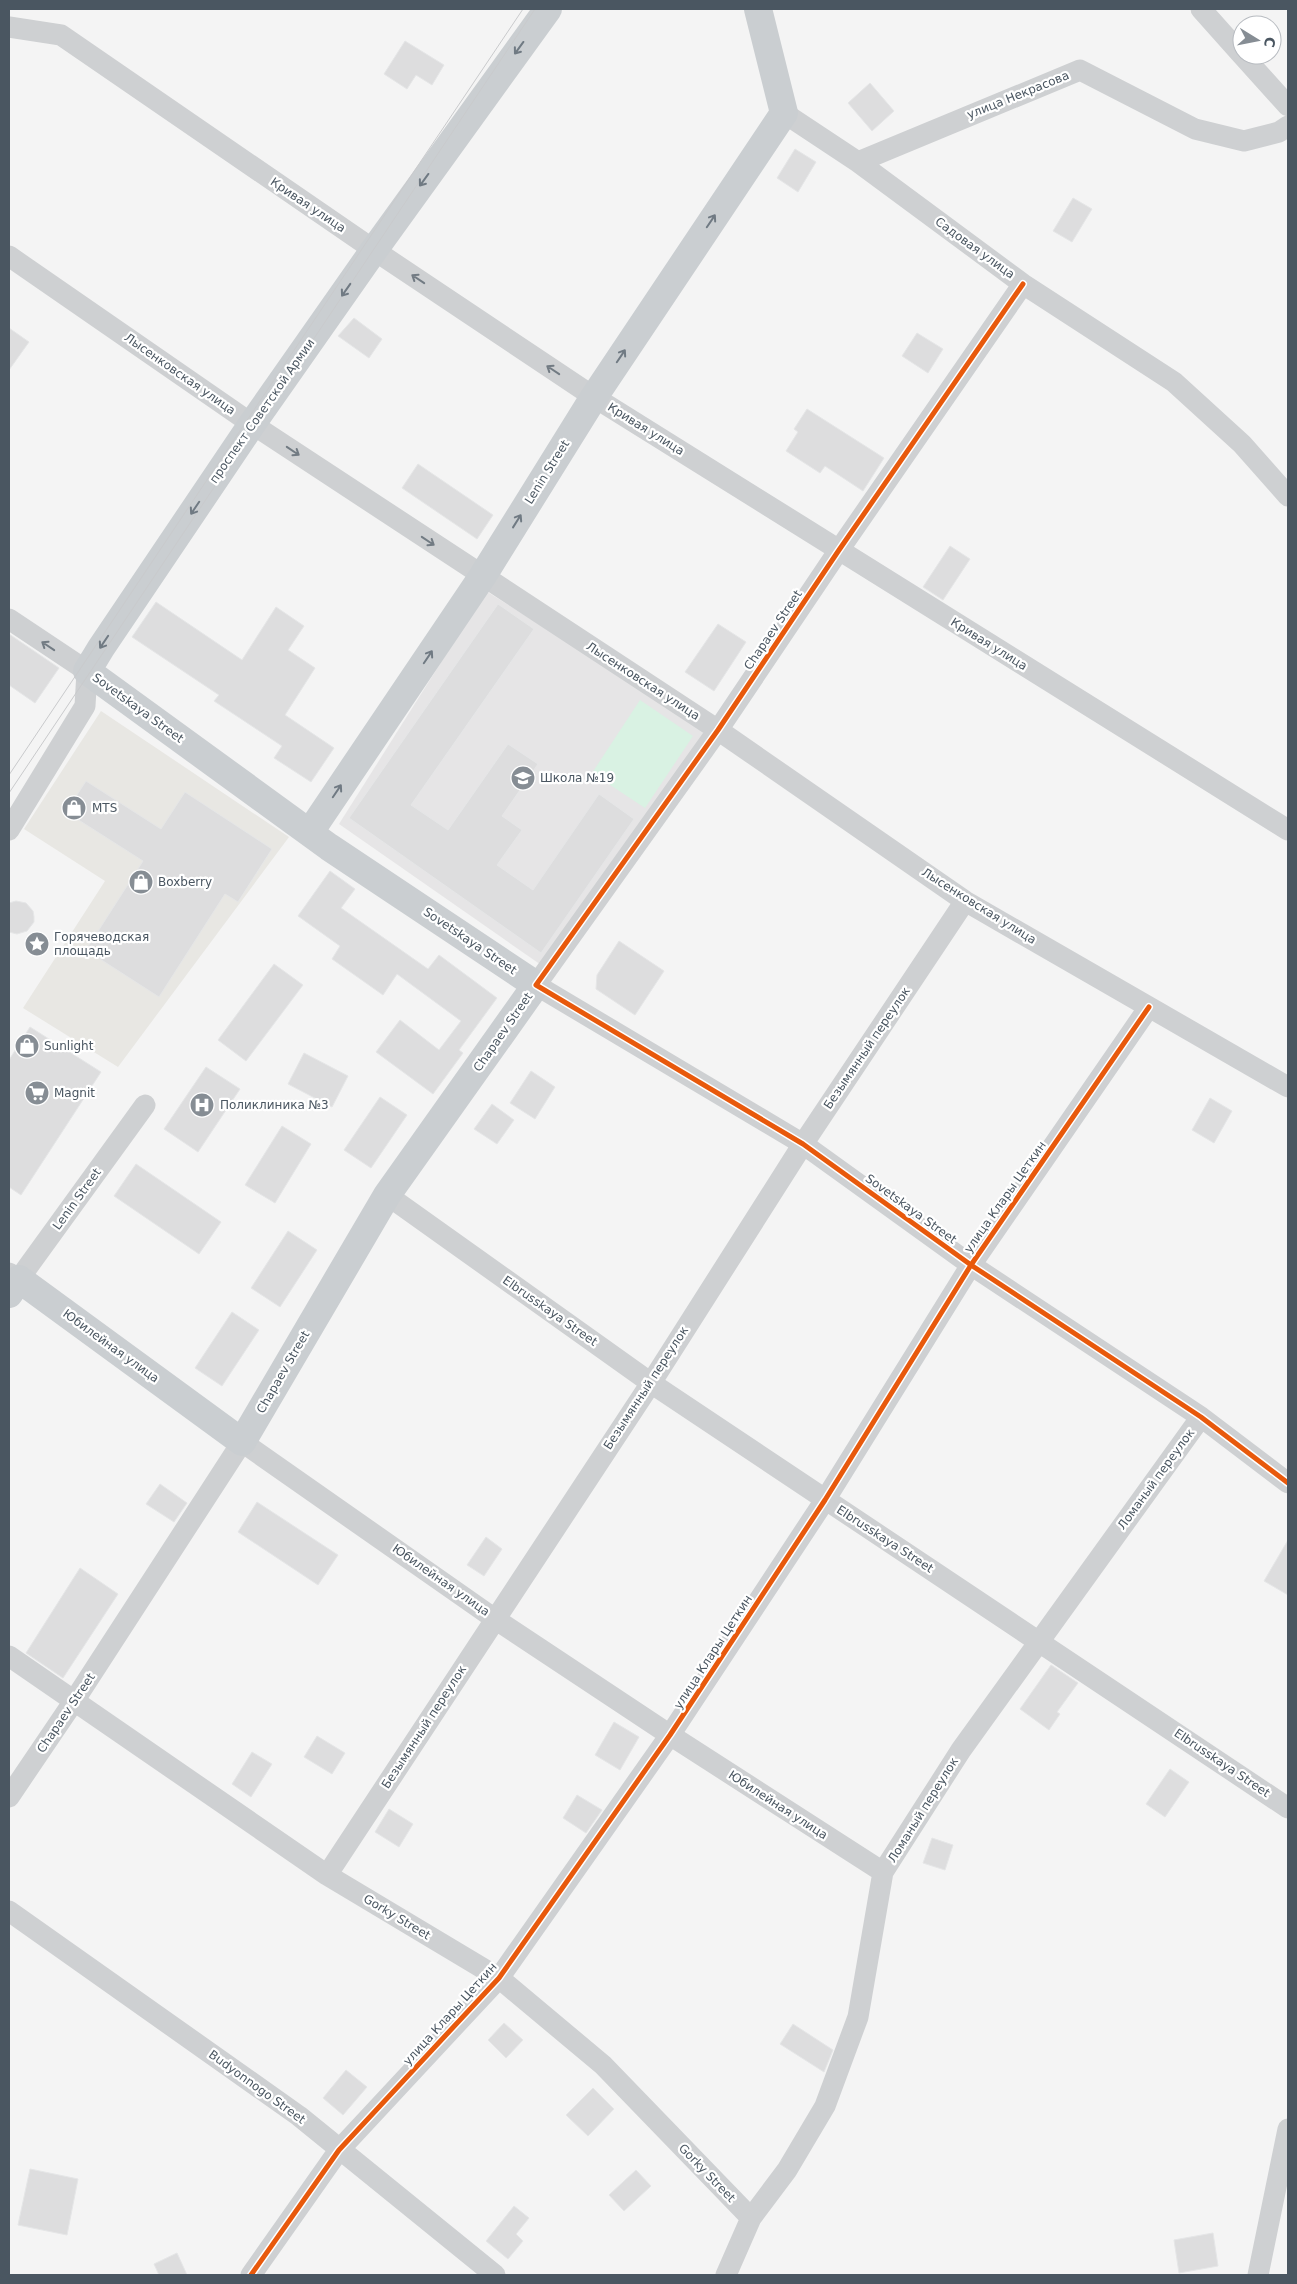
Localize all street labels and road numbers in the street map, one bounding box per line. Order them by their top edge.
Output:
street label: улица Некрасова [965,68,1071,122]
street label: Кривая улица [268,175,348,235]
street label: Садовая улица [932,214,1018,282]
street label: Лысенковская улица [122,330,238,418]
street label: проспект Советской Армии [207,336,317,486]
street label: Кривая улица [605,400,687,458]
street label: Lenin Street [522,437,572,507]
street label: Chapaev Street [741,587,805,672]
street label: Кривая улица [948,615,1030,673]
street label: Лысенковская улица [584,639,702,723]
street label: Sovetskaya Street [90,670,187,746]
street label: Лысенковская улица [919,865,1039,947]
street label: Sovetskaya Street [421,905,519,978]
street label: Безымянный переулок [821,984,913,1112]
street label: Chapaev Street [471,990,536,1074]
street label: улица Клары Цеткин [961,1139,1049,1255]
street label: Lenin Street [50,1165,104,1233]
street label: Sovetskaya Street [863,1171,960,1247]
street label: Elbrusskaya Street [500,1273,600,1349]
street label: Юбилейная улица [60,1306,162,1386]
street label: Безымянный переулок [601,1324,691,1452]
street label: Chapaev Street [254,1328,312,1416]
street label: Ломаный переулок [1115,1426,1197,1532]
street label: Elbrusskaya Street [834,1503,936,1576]
street label: Юбилейная улица [390,1541,492,1619]
street label: улица Клары Цеткин [671,1592,755,1712]
street label: Безымянный переулок [379,1663,469,1791]
street label: Chapaev Street [34,1670,98,1755]
street label: Elbrusskaya Street [1171,1726,1273,1800]
street label: Ломаный переулок [885,1755,961,1865]
street label: Юбилейная улица [726,1768,830,1842]
street label: Gorky Street [361,1892,433,1943]
street label: улица Клары Цеткин [400,1960,500,2068]
street label: Budyonnogo Street [206,2047,308,2127]
street label: Gorky Street [676,2141,738,2205]

